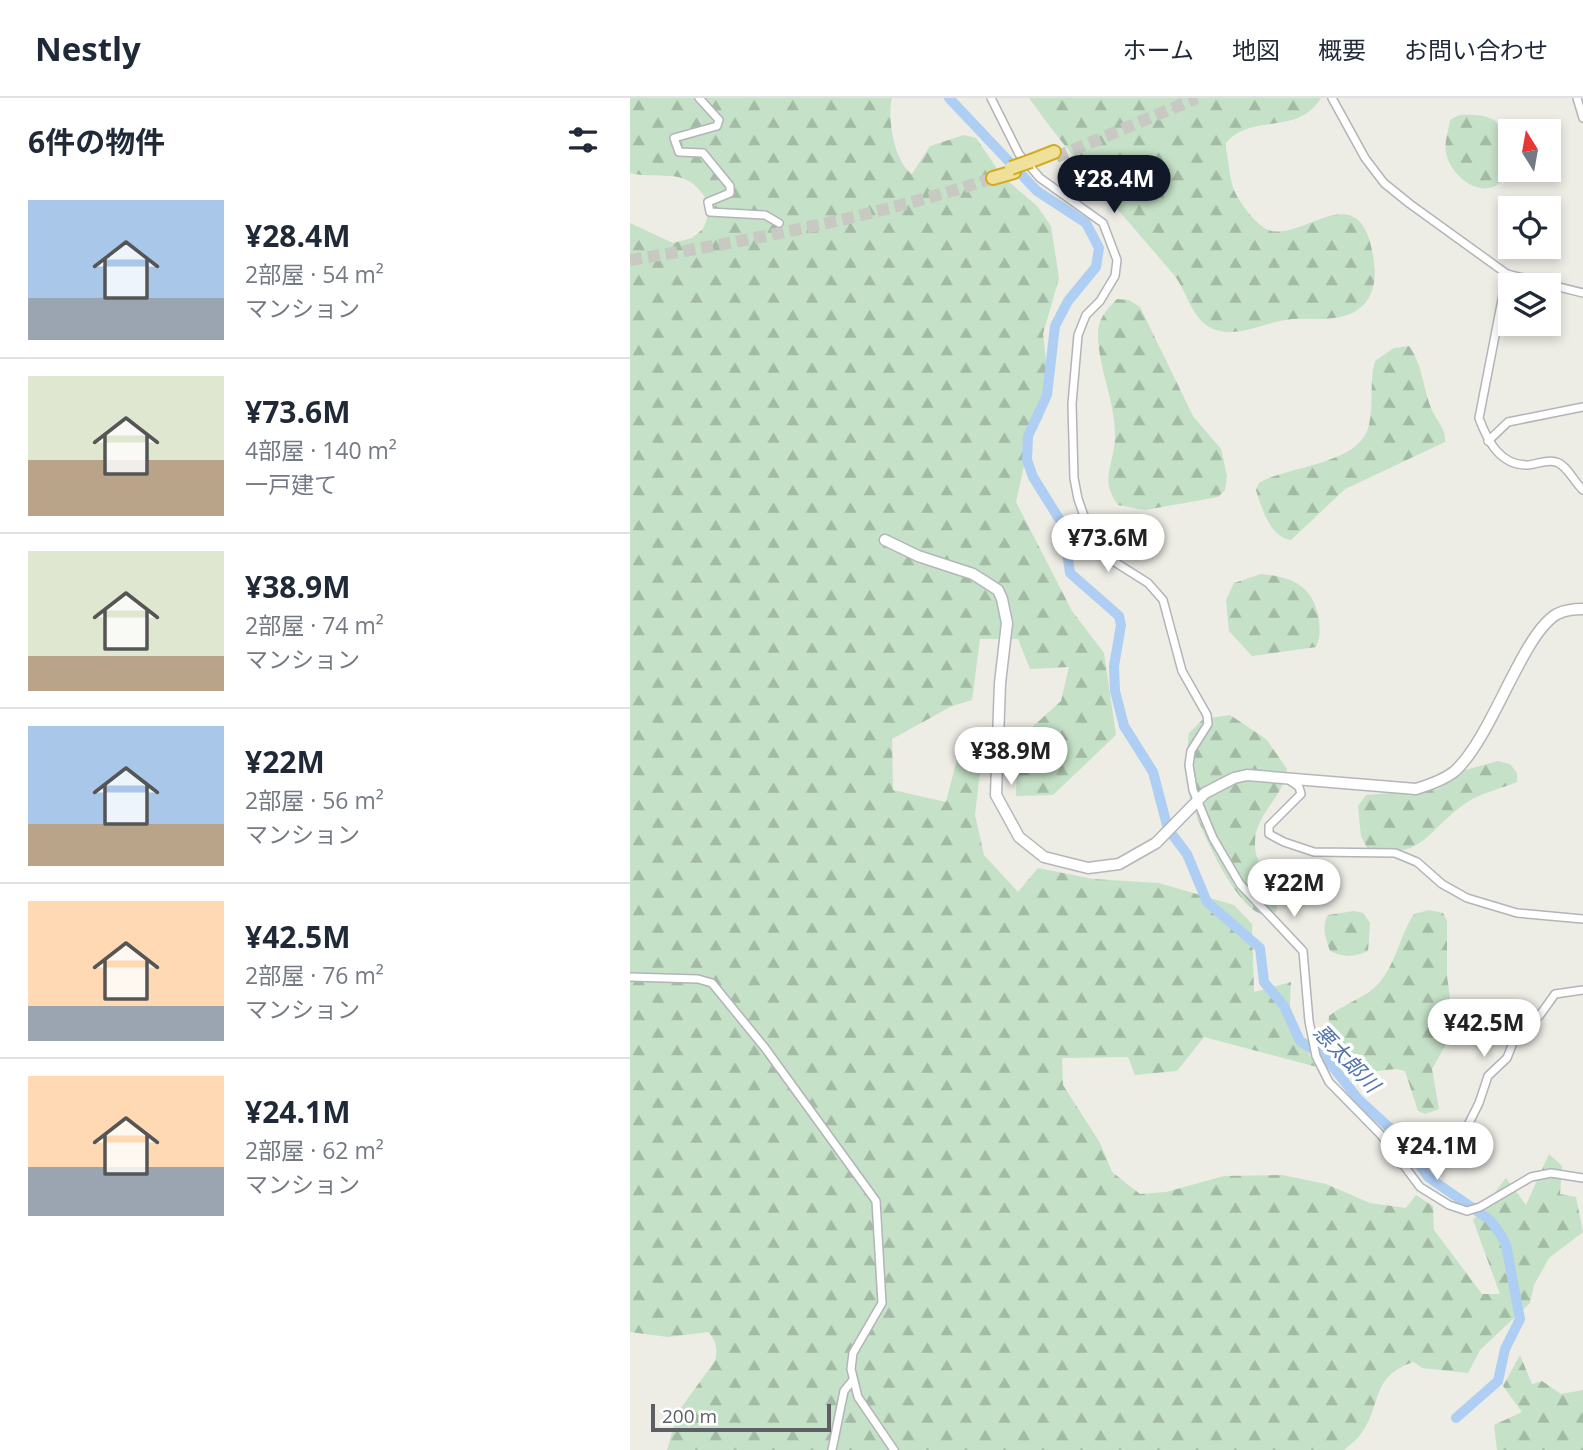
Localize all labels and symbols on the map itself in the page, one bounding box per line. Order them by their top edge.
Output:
north arrow [1498,119,1561,182]
pin: ¥28.4M [1057,156,1171,215]
pin: ¥73.6M [1051,514,1165,574]
pin: ¥38.9M [954,728,1068,787]
pin: ¥22M [1253,860,1335,919]
pin: ¥42.5M [1427,1000,1541,1059]
water label: 悪太郎川 [1308,1018,1388,1099]
pin: ¥24.1M [1380,1122,1494,1182]
scale bar [651,1401,831,1433]

